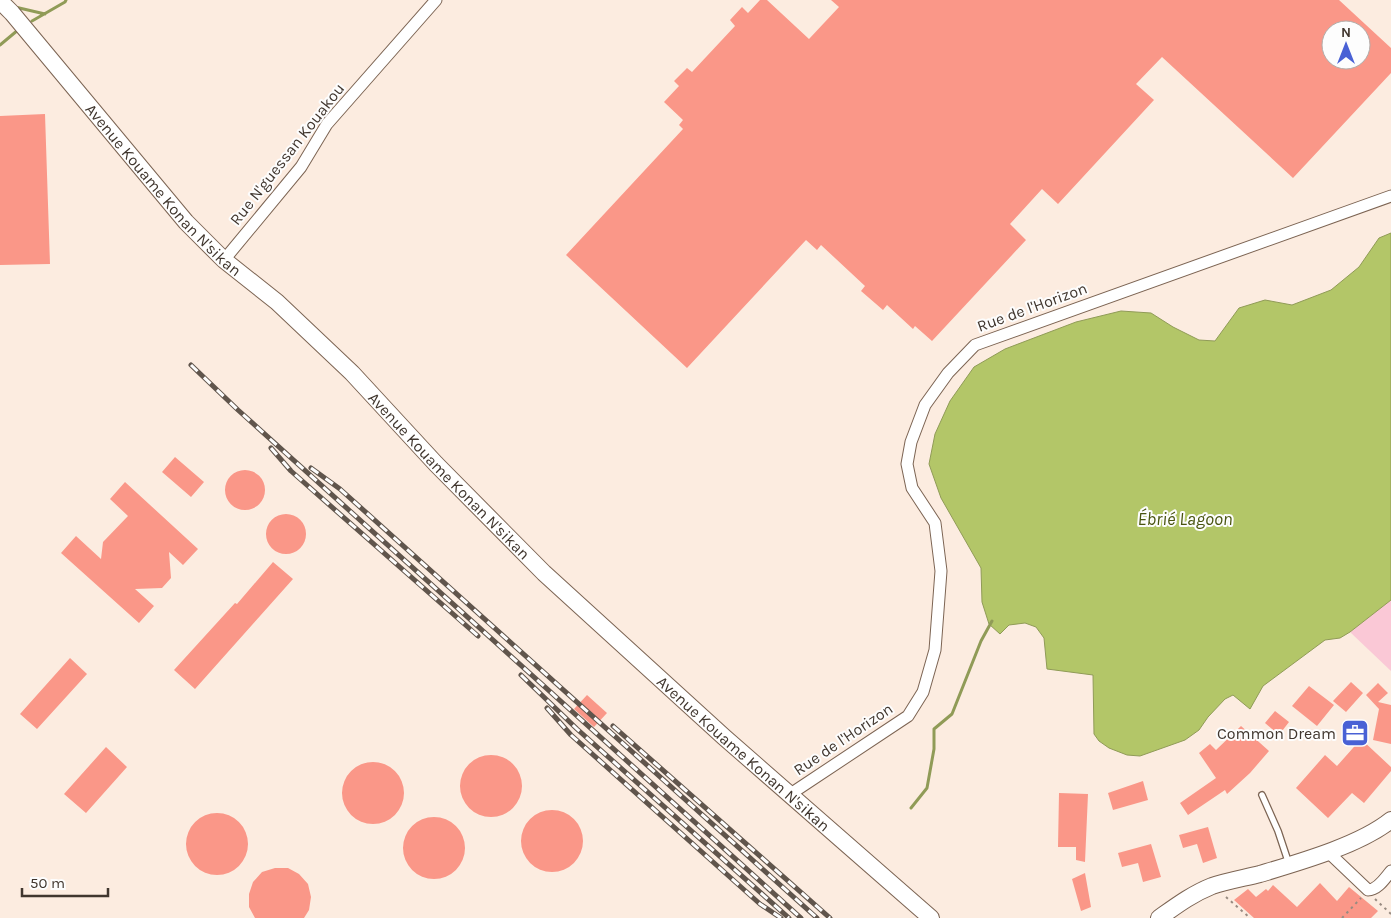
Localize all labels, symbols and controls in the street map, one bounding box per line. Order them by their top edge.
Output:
north arrow [1321,20,1371,70]
text: N [1341,24,1351,41]
street label: Rue N'guessan Kouakou [226,79,348,229]
street label: Avenue Kouame Konan N'sikan [82,100,245,280]
street label: Rue de l'Horizon [974,278,1090,336]
street label: Avenue Kouame Konan N'sikan [365,388,534,563]
water label: Ébrié Lagoon [1137,508,1233,530]
street label: Avenue Kouame Konan N'sikan [653,672,834,835]
street label: Rue de l'Horizon [790,699,896,779]
office icon: Common Dream [1340,718,1370,748]
place label: Common Dream [1217,724,1336,743]
scale bar [22,866,109,898]
text: 50 m [30,874,65,892]

